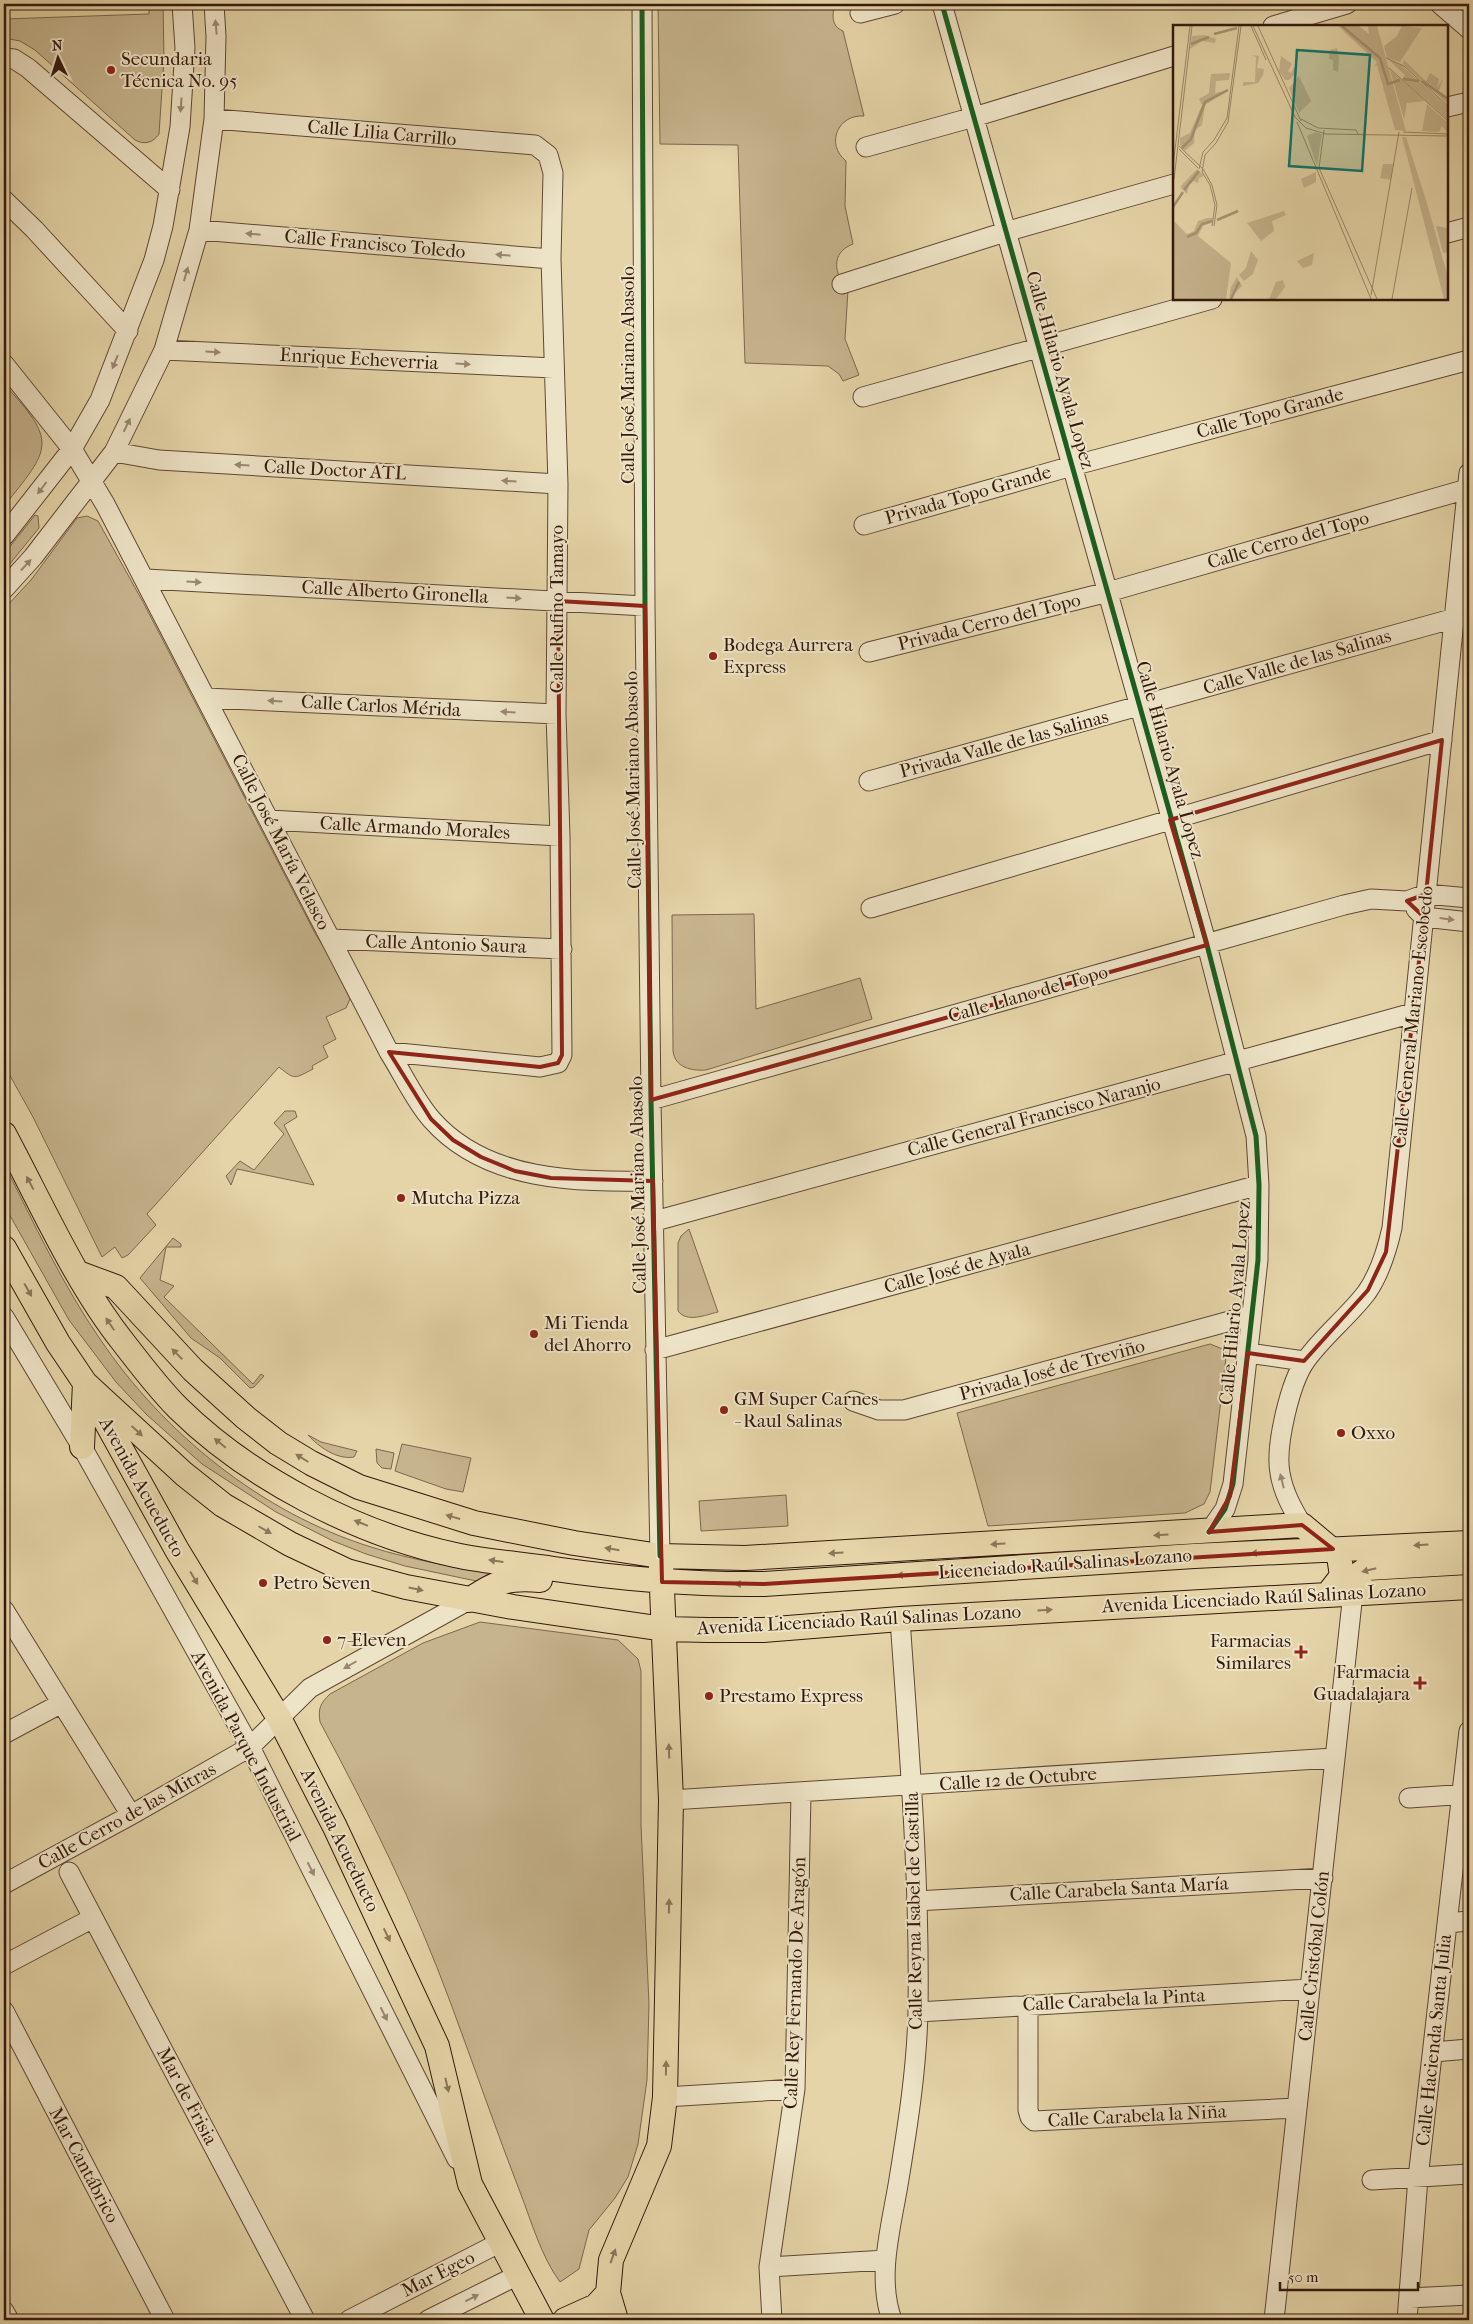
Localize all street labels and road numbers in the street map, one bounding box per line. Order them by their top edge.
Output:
street label: Calle Lilia Carrillo [307,116,458,151]
street label: Calle Francisco Toledo [284,225,467,263]
street label: Calle José Mariano Abasolo [617,266,639,484]
street label: Calle Hilario Ayala Lopez [1021,268,1099,472]
street label: Enrique Echeverria [279,344,439,374]
street label: Calle Topo Grande [1194,383,1346,443]
street label: Calle Doctor ATL [263,455,407,485]
street label: Privada Topo Grande [882,461,1054,529]
street label: Calle Cerro del Topo [1205,506,1372,574]
street label: Calle Rufino Tamayo [546,524,568,693]
street label: Calle Alberto Gironella [301,576,489,608]
street label: Privada Cerro del Topo [895,589,1083,655]
street label: Calle Valle de las Salinas [1200,625,1394,699]
street label: Calle Hilario Ayala Lopez [1131,658,1209,862]
street label: Calle José Mariano Abasolo [620,671,646,889]
street label: Calle Carlos Mérida [301,691,462,721]
street label: Privada Valle de las Salinas [897,706,1111,782]
street label: Calle José María Velasco [227,750,335,934]
street label: Calle Armando Morales [319,812,511,844]
street label: Calle General Mariano Escobedo [1388,884,1438,1149]
street label: Calle Antonio Saura [365,930,527,958]
street label: Calle Llano del Topo [946,961,1111,1027]
street label: Calle General Francisco Naranjo [905,1073,1163,1161]
street label: Calle José Mariano Abasolo [625,1076,651,1294]
street label: Calle Hilario Ayala Lopez [1215,1200,1255,1406]
street label: Calle José de Ayala [882,1238,1033,1298]
street label: Privada José de Treviño [957,1335,1148,1405]
street label: Avenida Acueducto [94,1412,190,1561]
street label: Licenciado Raúl Salinas Lozano [937,1544,1193,1584]
street label: Avenida Licenciado Raúl Salinas Lozano [1100,1578,1427,1618]
street label: Avenida Licenciado Raúl Salinas Lozano [695,1600,1022,1640]
street label: Avenida Parque Industrial [186,1646,306,1845]
street label: Calle Cerro de las Mitras [34,1758,220,1874]
street label: Calle 12 de Octubre [938,1763,1098,1795]
street label: Avenida Acueducto [295,1764,384,1916]
street label: Calle Reyna Isabel de Castilla [901,1792,927,2030]
street label: Calle Rey Fernando De Aragón [780,1856,810,2110]
street label: Calle Cristóbal Colón [1294,1870,1334,2042]
street label: Calle Carabela Santa María [1009,1872,1229,1906]
street label: Calle Hacienda Santa Julia [1412,1933,1456,2147]
street label: Calle Carabela la Pinta [1022,1984,1206,2016]
street label: Mar de Frisia [152,2043,222,2149]
street label: Calle Carabela la Niña [1047,2100,1227,2132]
street label: Mar Cantábrico [44,2103,124,2227]
street label: Mar Egeo [398,2246,479,2302]

